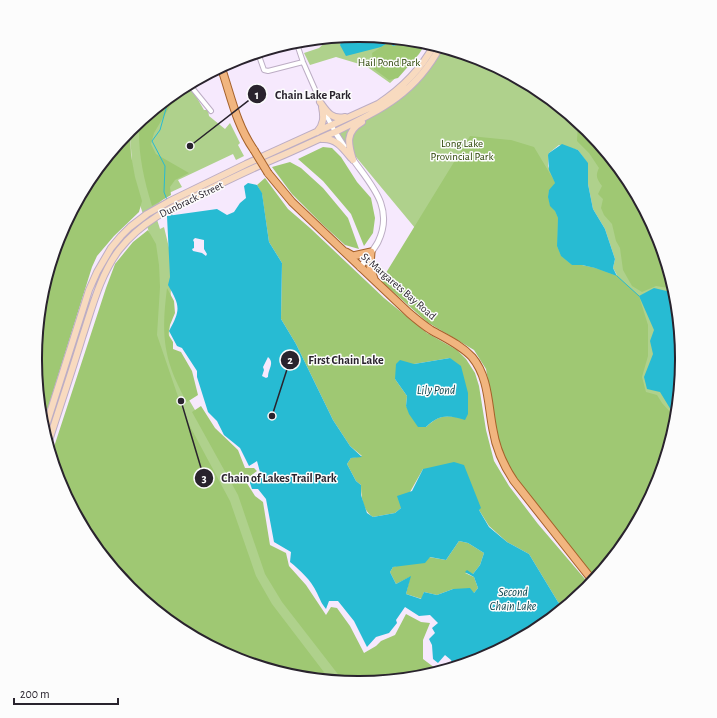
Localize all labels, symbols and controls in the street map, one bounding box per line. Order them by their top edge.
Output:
park label: Hail Pond Park [358,57,420,68]
callout: Chain Lake Park [247,82,359,106]
text: 1 [255,89,259,101]
text: Chain Lake Park [275,89,351,101]
park label: Long Lake Provincial Park [431,138,493,162]
street label: Dunbrack Street [158,179,225,220]
street label: St Margarets Bay Road [359,251,438,322]
callout: First Chain Lake [280,348,392,372]
text: 2 [287,354,293,366]
text: First Chain Lake [308,354,384,366]
water label: Lily Pond [417,384,456,396]
callout: Chain of Lakes Trail Park [194,466,345,490]
text: 3 [201,472,207,484]
text: Chain of Lakes Trail Park [221,472,337,484]
water label: Second Chain Lake [490,586,537,612]
scale bar [14,680,118,706]
text: 200 m [20,688,50,700]

